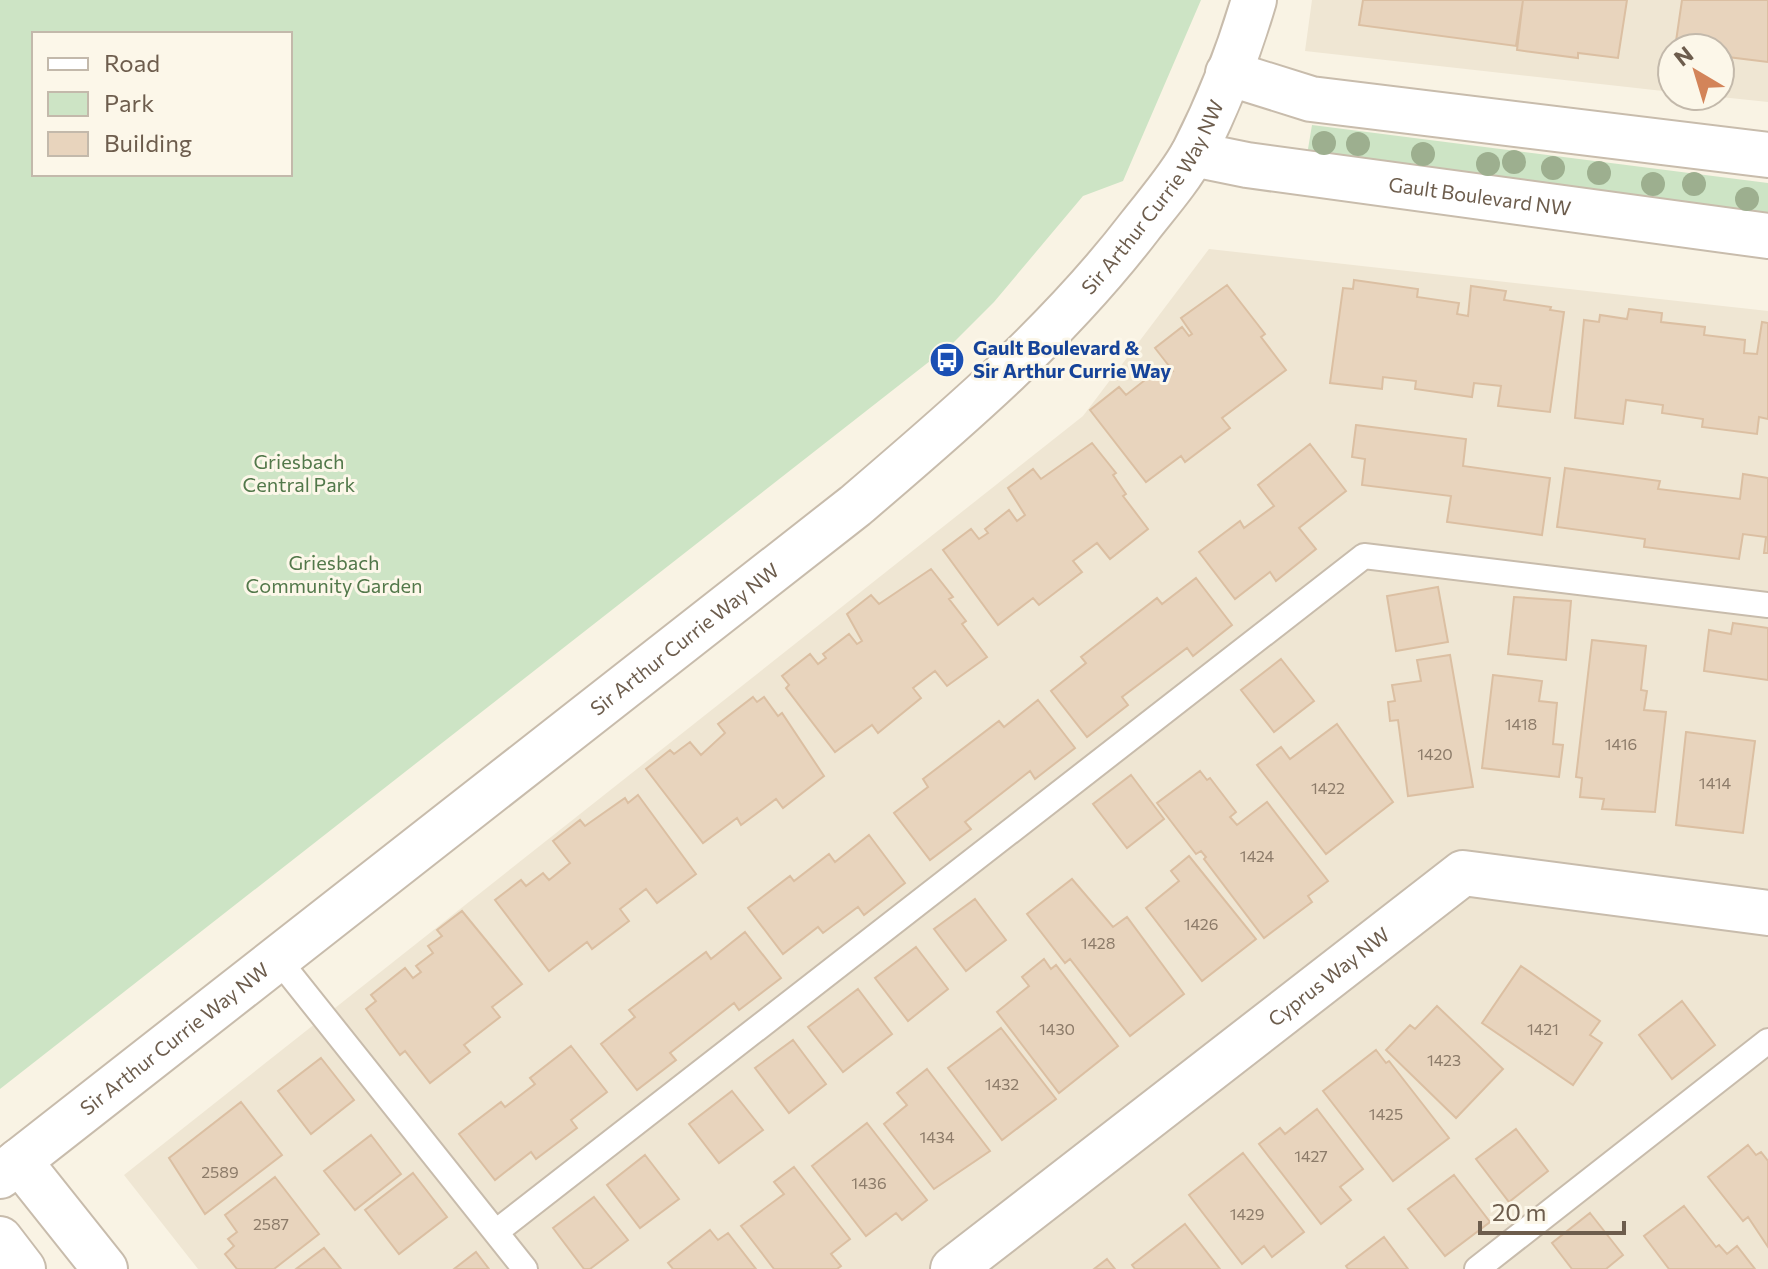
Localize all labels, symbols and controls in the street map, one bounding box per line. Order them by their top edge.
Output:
legend [32,32,292,176]
north arrow [1656,32,1736,112]
text: N [1669,40,1698,72]
text: Road [104,48,160,77]
text: Park [104,88,154,117]
street label: Sir Arthur Currie Way NW [1076,96,1228,299]
text: Building [104,128,192,157]
street label: Gault Boulevard NW [1387,171,1573,220]
place label: Gault Boulevard & Sir Arthur Currie Way [973,335,1171,382]
bus stop icon: Gault Boulevard & Sir Arthur Currie Way [928,341,966,379]
park label: Griesbach Central Park [243,449,356,496]
park label: Griesbach Community Garden [245,550,423,597]
street label: Sir Arthur Currie Way NW [585,557,783,720]
house number: 1418 [1505,714,1537,733]
house number: 1416 [1605,734,1637,753]
house number: 1420 [1417,744,1453,763]
house number: 1414 [1699,773,1732,792]
house number: 1422 [1311,778,1345,797]
house number: 1424 [1240,846,1275,865]
house number: 1426 [1184,914,1218,933]
street label: Cyprus Way NW [1263,922,1394,1031]
house number: 1428 [1081,933,1115,952]
street label: Sir Arthur Currie Way NW [75,957,273,1120]
house number: 1430 [1039,1019,1075,1038]
house number: 1421 [1527,1019,1559,1038]
house number: 1423 [1427,1050,1461,1069]
house number: 1432 [985,1074,1019,1093]
house number: 1425 [1369,1104,1403,1123]
house number: 1434 [919,1127,955,1146]
house number: 1427 [1294,1146,1328,1165]
house number: 2589 [201,1162,239,1181]
house number: 1436 [851,1173,887,1192]
scale bar [1480,1185,1624,1235]
text: 20 m [1492,1197,1546,1226]
house number: 1429 [1230,1204,1264,1223]
house number: 2587 [253,1214,289,1233]

